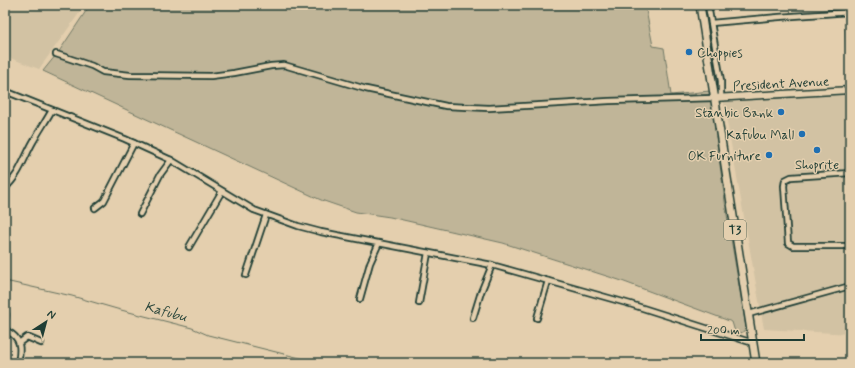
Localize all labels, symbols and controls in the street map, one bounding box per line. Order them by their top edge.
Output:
place label: Choppies [697,45,743,62]
marker: Choppies [684,47,694,57]
street label: President Avenue [732,73,830,96]
place label: Stanbic Bank [695,105,774,122]
marker: Stanbic Bank [776,107,786,117]
place label: Kafubu Mall [726,127,794,144]
marker: Kafubu Mall [797,129,807,139]
marker: Shoprite [812,145,822,155]
place label: OK Furniture [688,148,761,165]
marker: OK Furniture [764,150,774,160]
place label: Shoprite [795,157,839,174]
road number: T3 [724,220,746,240]
water label: Kafubu [142,298,189,326]
north arrow [26,302,66,342]
text: N [44,307,58,323]
scale bar [701,316,804,342]
text: 200 m [707,323,740,339]

